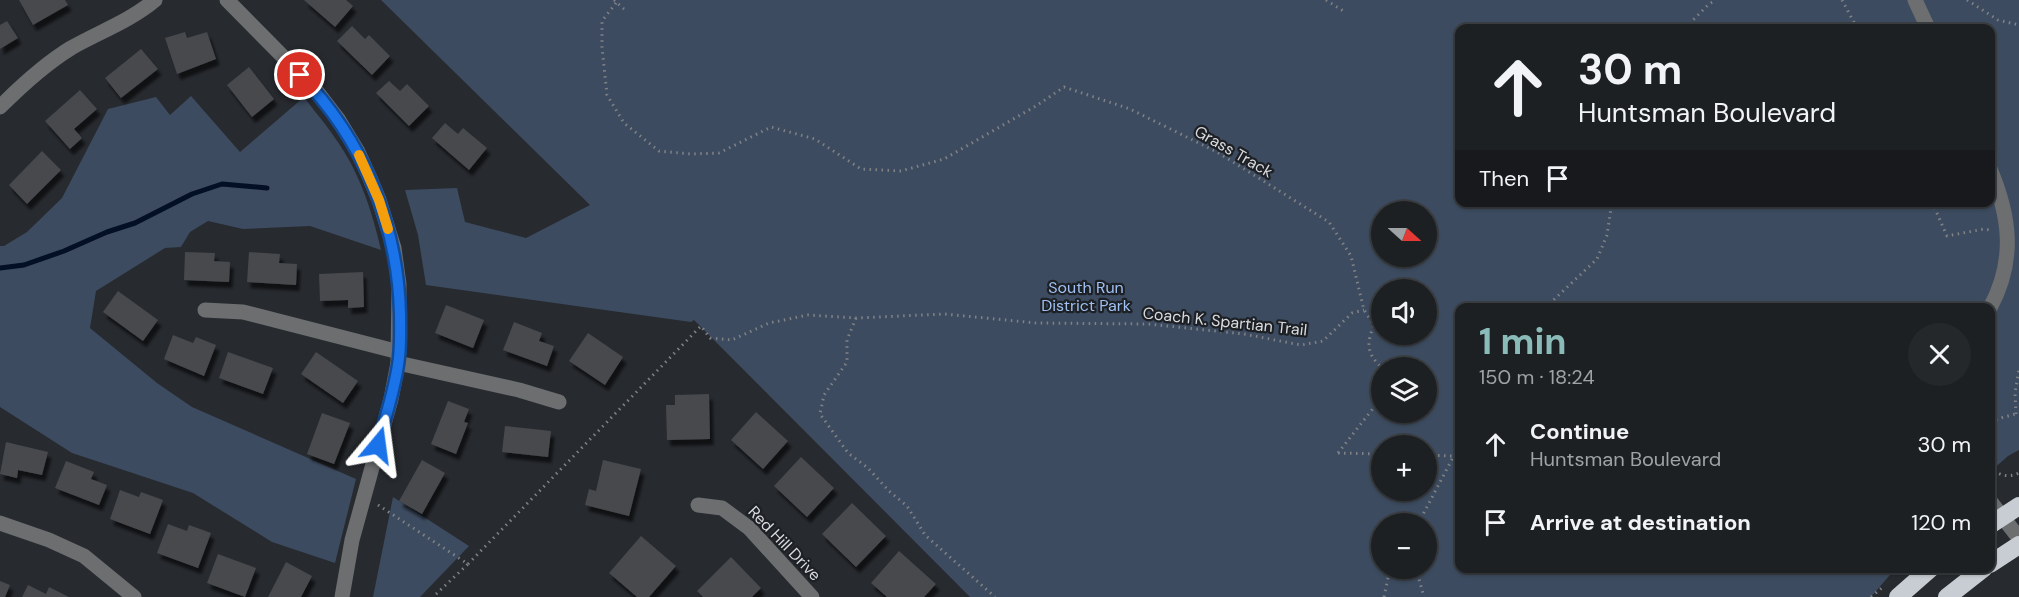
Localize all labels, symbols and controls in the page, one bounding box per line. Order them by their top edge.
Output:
text: 30 m [1578,42,1682,97]
icon: ahead [1479,48,1557,126]
pin [274,49,325,100]
icon: arrive [283,58,316,91]
text: Huntsman Boulevard [1578,95,1836,130]
street label: Grass Track [1191,121,1277,182]
icon: arrive [1541,162,1574,195]
text: Then [1479,164,1529,193]
north arrow [1371,201,1437,267]
map controls [1371,201,1437,579]
park label: South Run District Park [1041,277,1131,316]
button: sound [1371,279,1437,345]
street label: Coach K. Spartian Trail [1142,302,1308,341]
text: 1 min [1479,318,1567,365]
button: close [1908,323,1971,386]
button: layers [1371,357,1437,423]
text: 150 m · 18:24 [1479,364,1595,390]
position arrow [346,413,410,477]
text: Continue [1530,417,1629,446]
icon: ahead [1479,428,1512,461]
text: 30 m [1917,430,1971,459]
button: + [1371,435,1437,501]
text: Huntsman Boulevard [1530,446,1721,472]
street label: Red Hill Drive [744,501,826,585]
icon: arrive [1479,506,1512,539]
text: Arrive at destination [1530,508,1751,537]
text: 120 m [1911,508,1971,537]
button: − [1371,513,1437,579]

